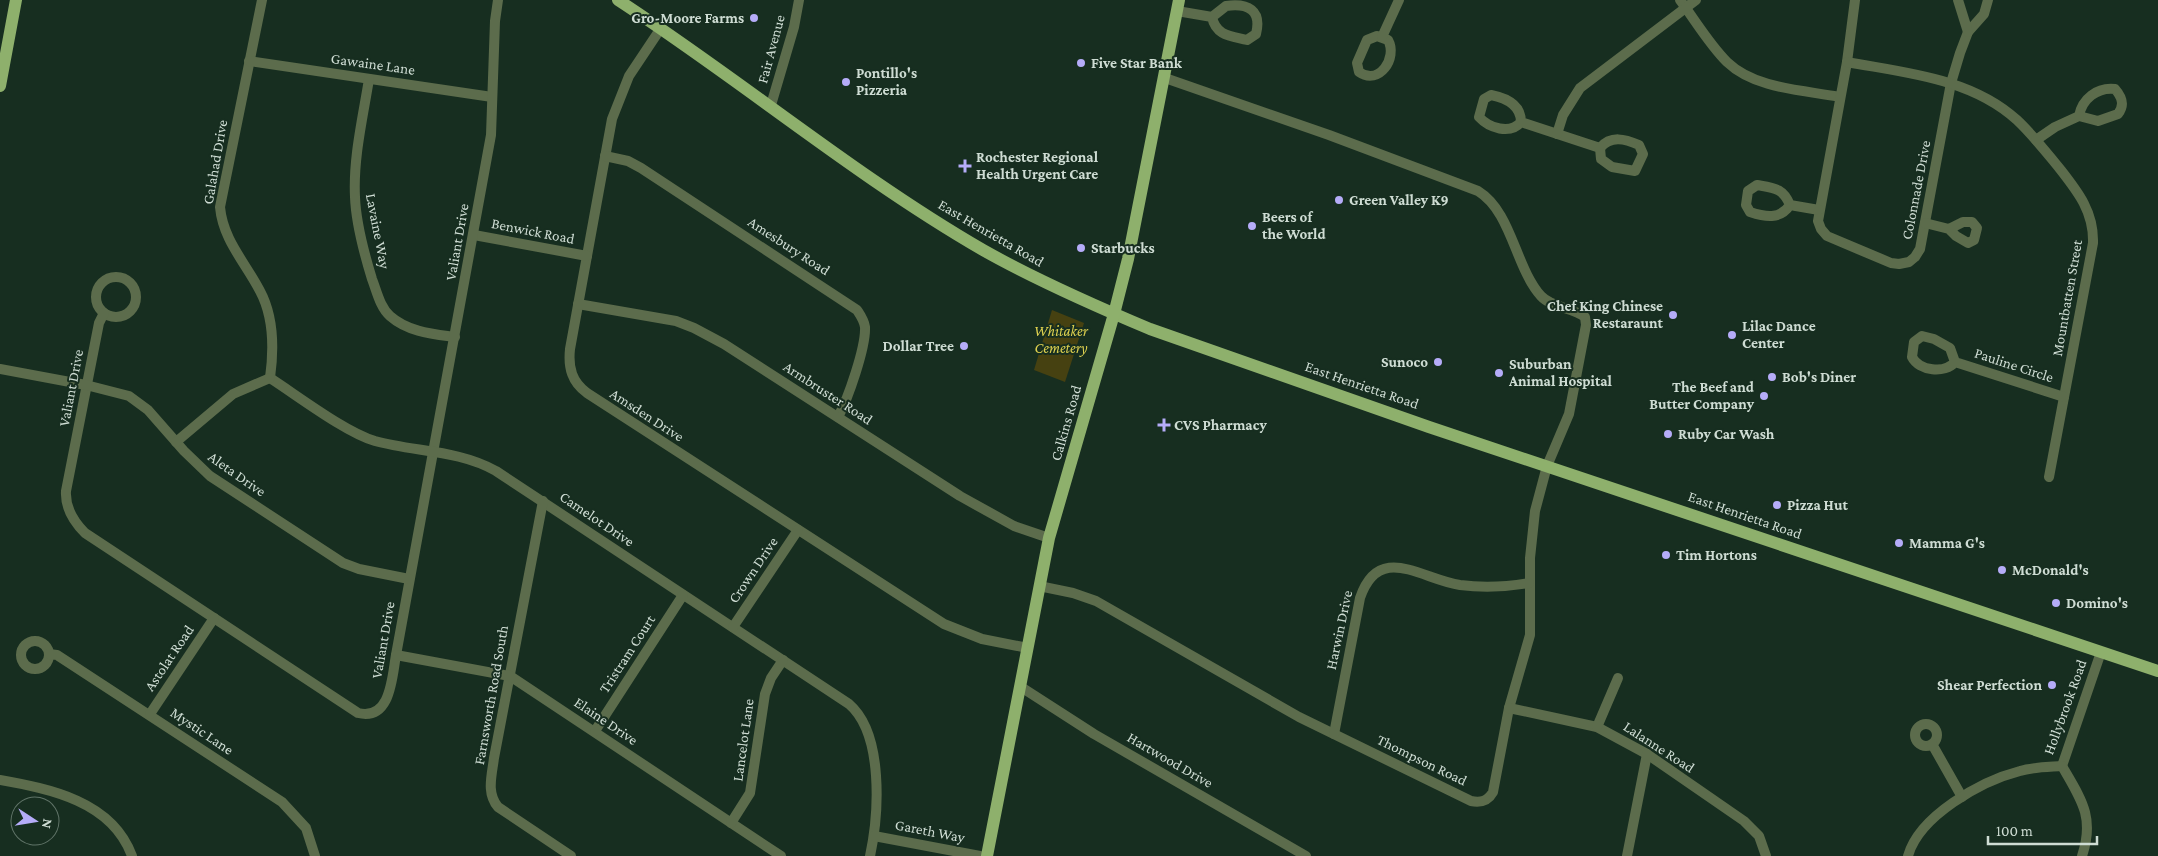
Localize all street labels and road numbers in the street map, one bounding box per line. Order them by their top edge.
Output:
street label: Fair Avenue [754,13,788,85]
street label: Gawaine Lane [330,50,416,78]
street label: Galahad Drive [200,118,230,206]
street label: Colonnade Drive [1899,139,1934,241]
street label: Lavaine Way [362,192,393,270]
street label: East Henrietta Road [935,196,1047,270]
street label: Valiant Drive [442,202,472,282]
street label: Amesbury Road [745,214,833,279]
street label: Benwick Road [490,215,576,247]
street label: Mountbatten Street [2049,238,2085,357]
street label: Pauline Circle [1973,345,2056,385]
street label: Valiant Drive [56,348,86,428]
street label: Armbruster Road [781,358,876,428]
street label: East Henrietta Road [1303,358,1421,412]
street label: Calkins Road [1048,383,1084,463]
street label: Amsden Drive [607,385,687,445]
street label: Aleta Drive [205,448,269,500]
street label: Camelot Drive [557,488,638,550]
street label: East Henrietta Road [1686,488,1804,542]
street label: Crown Drive [725,534,781,606]
street label: Harwin Drive [1323,589,1355,671]
street label: Valiant Drive [368,600,398,680]
street label: Tristram Court [596,611,659,696]
street label: Astolat Road [141,622,197,694]
street label: Farnsworth Road South [471,624,511,766]
street label: Hollybrook Road [2040,657,2091,757]
street label: Elaine Drive [571,694,641,748]
street label: Lancelot Lane [729,697,757,782]
street label: Mystic Lane [167,704,237,759]
street label: Lalanne Road [1621,718,1698,776]
street label: Hartwood Drive [1124,729,1216,791]
street label: Thompson Road [1374,731,1470,790]
street label: Gareth Way [894,816,966,847]

